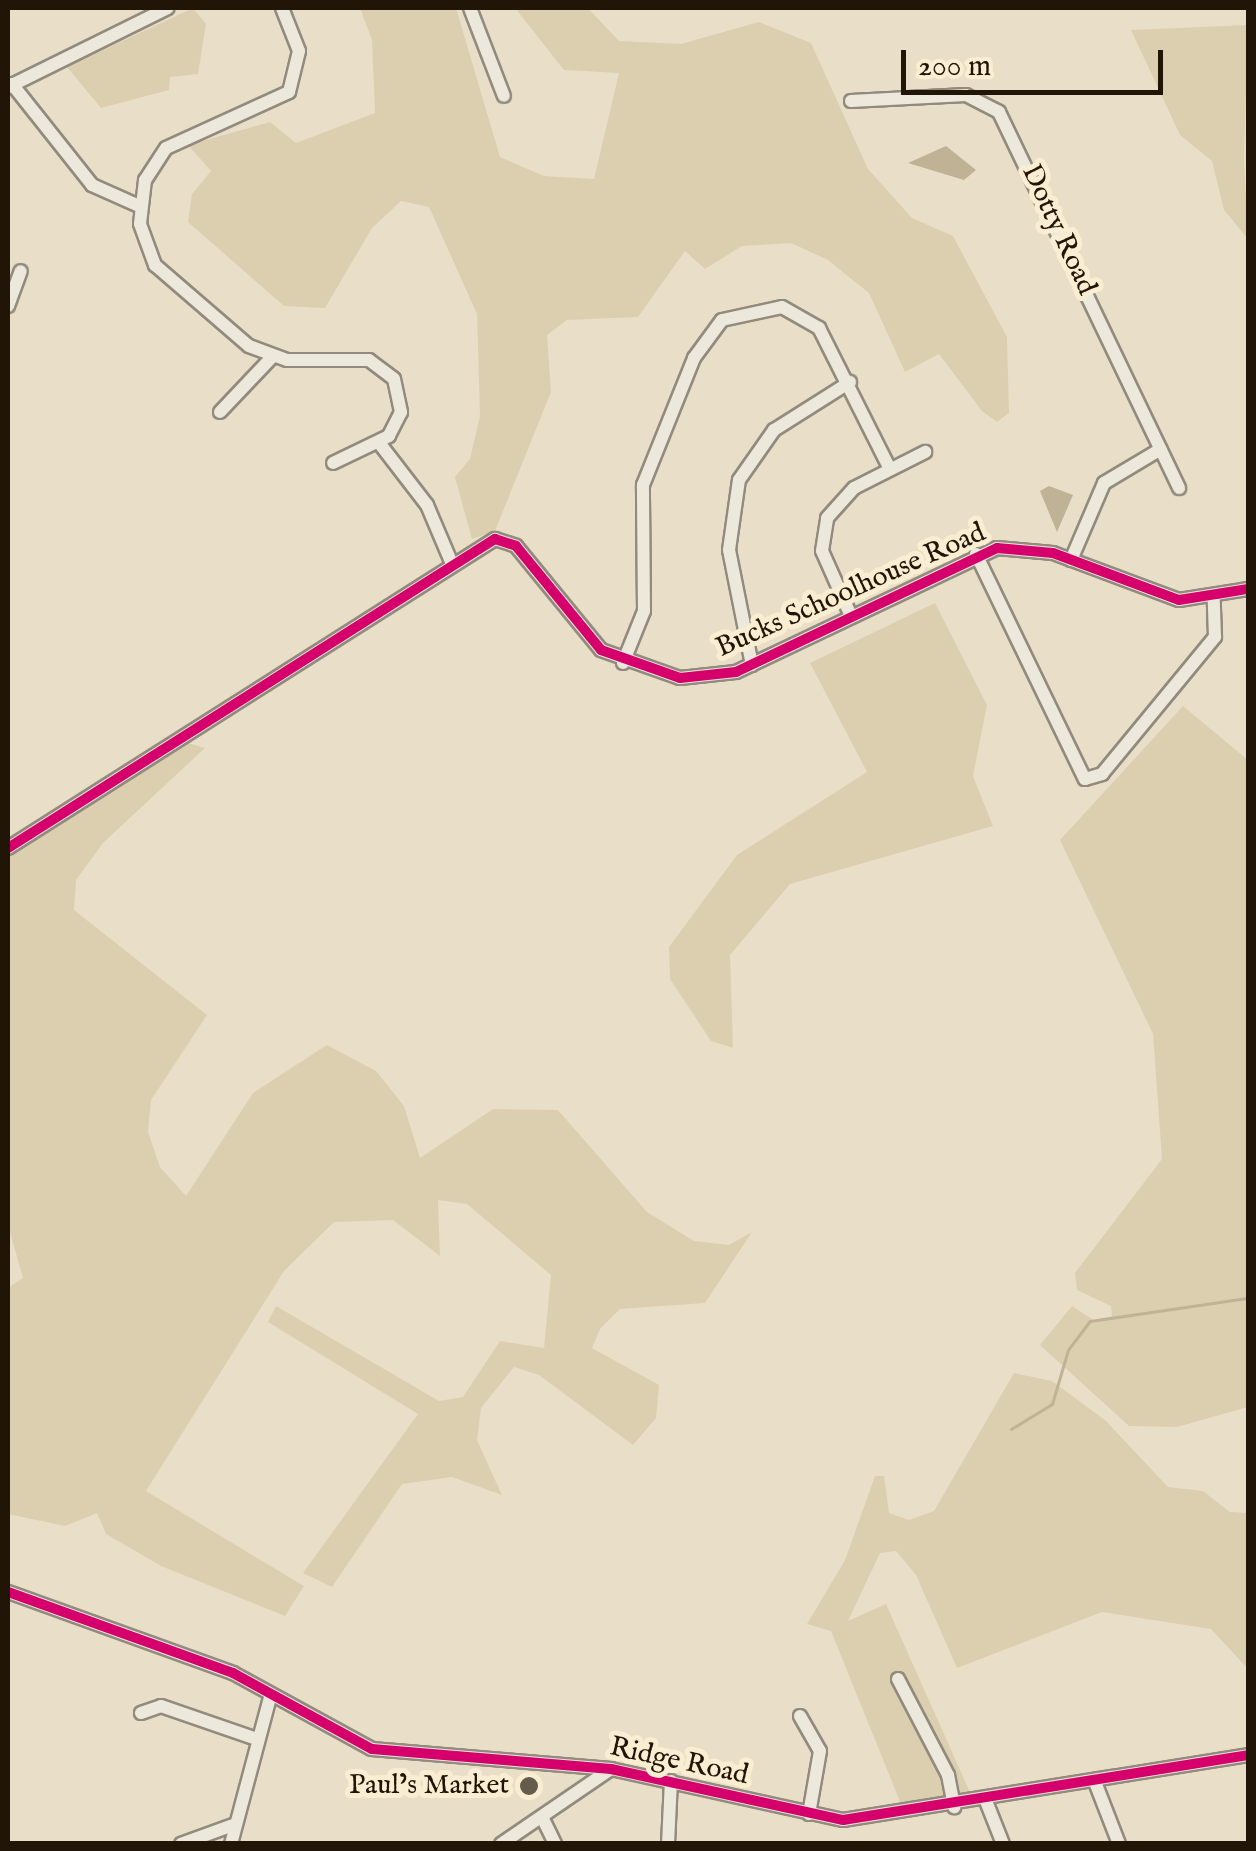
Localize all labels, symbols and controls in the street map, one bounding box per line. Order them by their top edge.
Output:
scale bar [906,30,1168,92]
text: 200 m [918,48,991,86]
street label: Dotty Road [1013,159,1103,301]
street label: Bucks Schoolhouse Road [711,516,991,666]
street label: Ridge Road [607,1731,751,1793]
place label: Paul’s Market [349,1769,509,1803]
marker: Paul’s Market [518,1775,540,1797]

